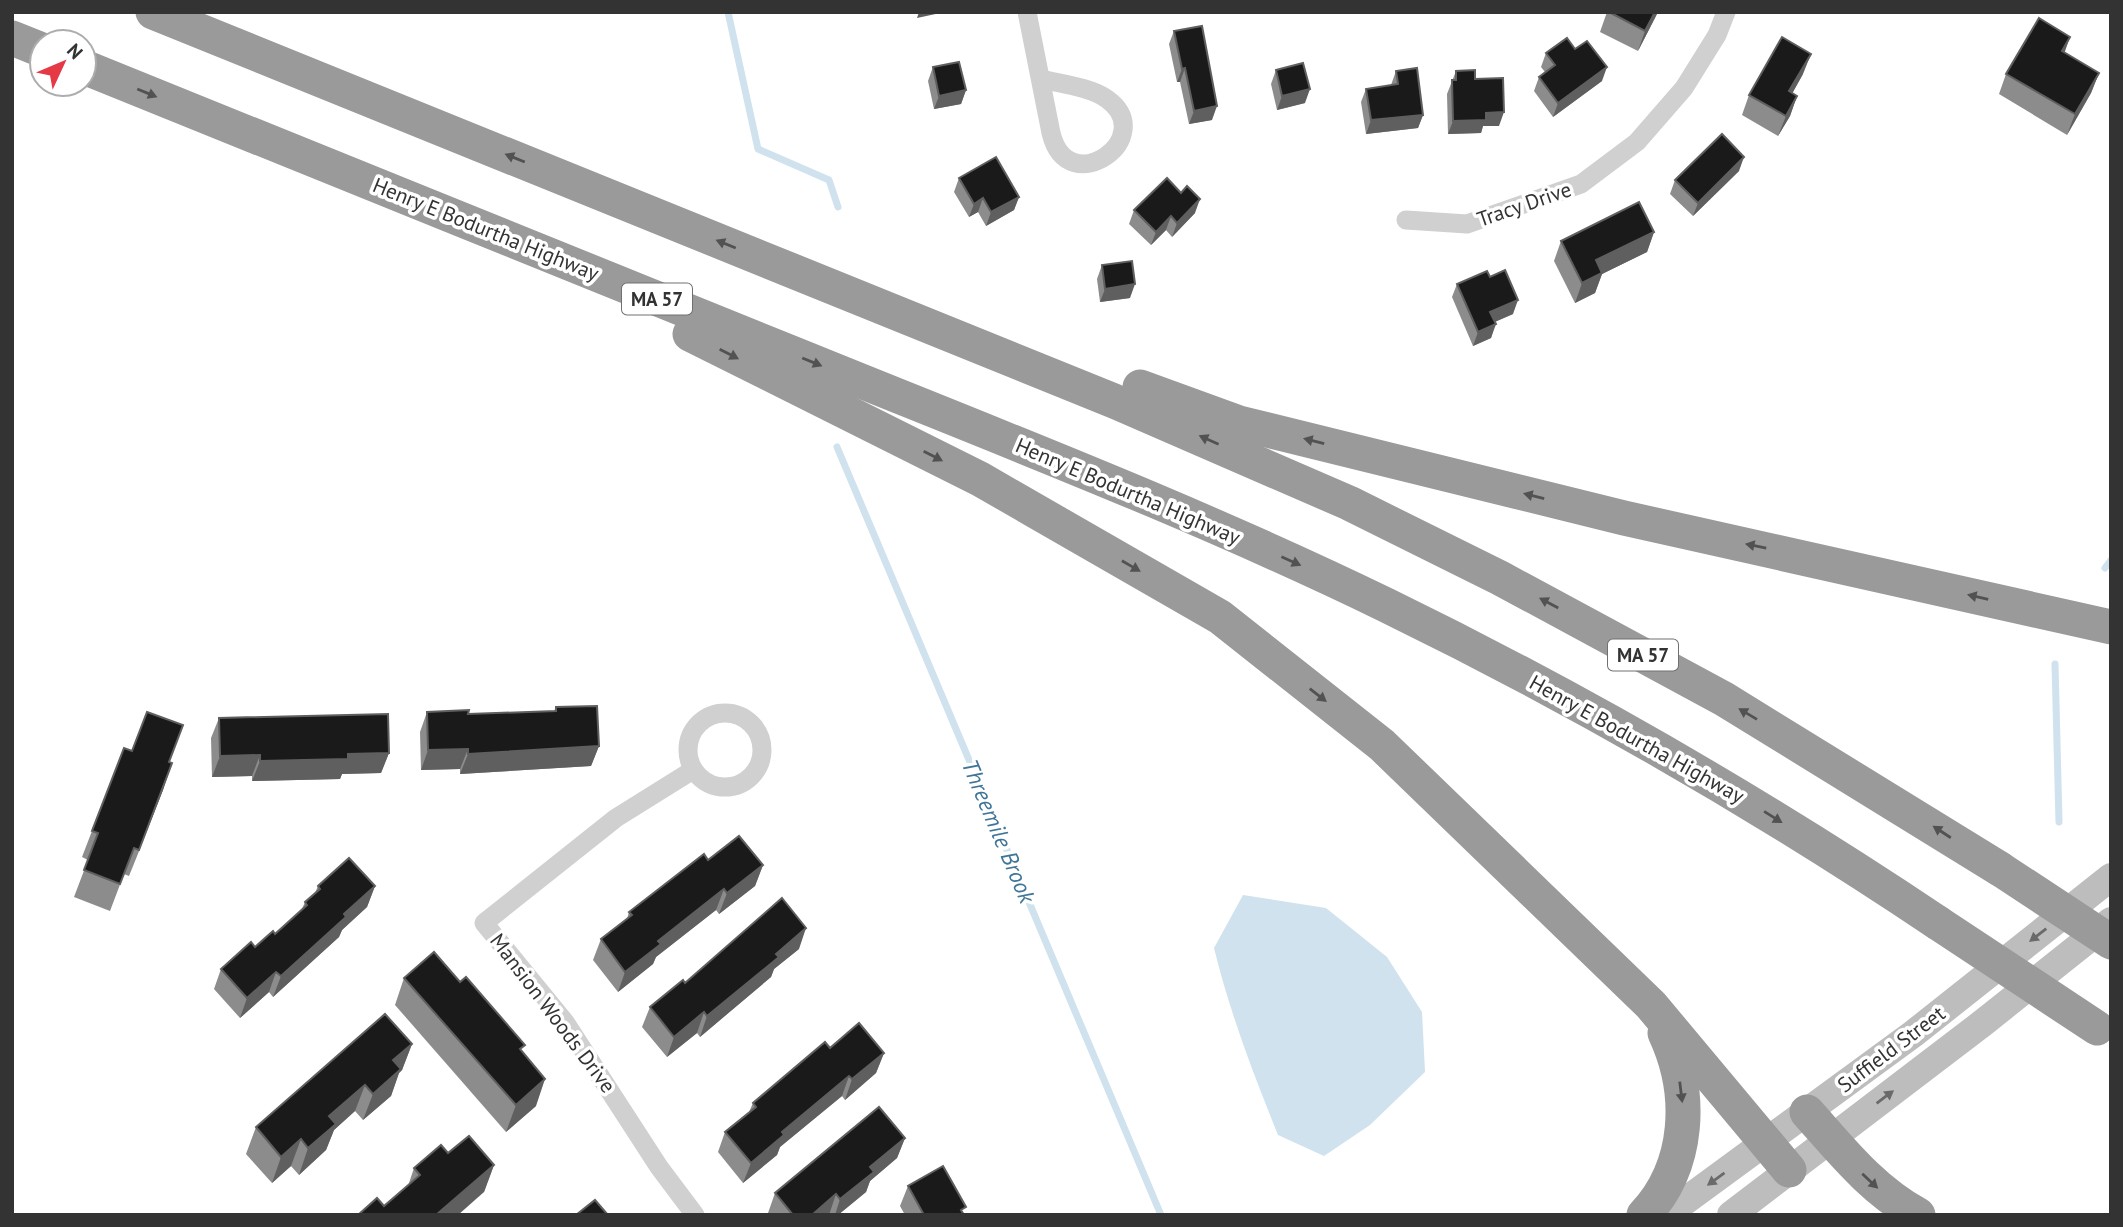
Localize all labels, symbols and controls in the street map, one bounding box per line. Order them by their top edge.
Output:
north arrow [28,28,98,98]
text: N [62,38,88,64]
one-way arrow [137,87,158,98]
one-way arrow [505,153,526,164]
street label: Henry E Bodurtha Highway [369,171,603,287]
street label: Tracy Drive [1473,175,1575,233]
one-way arrow [716,238,737,249]
road number: MA 57 [622,284,692,314]
one-way arrow [719,348,739,359]
one-way arrow [802,356,823,367]
street label: Henry E Bodurtha Highway [1012,431,1245,551]
one-way arrow [1199,435,1220,446]
one-way arrow [1302,435,1324,446]
one-way arrow [923,450,943,461]
one-way arrow [1523,490,1545,501]
one-way arrow [1745,541,1767,552]
one-way arrow [1281,555,1301,567]
one-way arrow [1122,560,1141,572]
one-way arrow [1967,591,1989,602]
one-way arrow [1539,598,1559,609]
road number: MA 57 [1608,640,1678,670]
street label: Henry E Bodurtha Highway [1525,669,1749,809]
one-way arrow [1309,687,1327,702]
one-way arrow [1739,707,1758,720]
water label: Threemile Brook [956,755,1043,909]
one-way arrow [1763,811,1782,824]
one-way arrow [1933,826,1952,839]
one-way arrow [2029,927,2047,941]
street label: Mansion Woods Drive [484,928,622,1098]
street label: Suffield Street [1832,1000,1950,1098]
one-way arrow [1675,1081,1686,1103]
one-way arrow [1876,1090,1894,1104]
one-way arrow [1707,1172,1725,1186]
one-way arrow [1861,1173,1879,1189]

